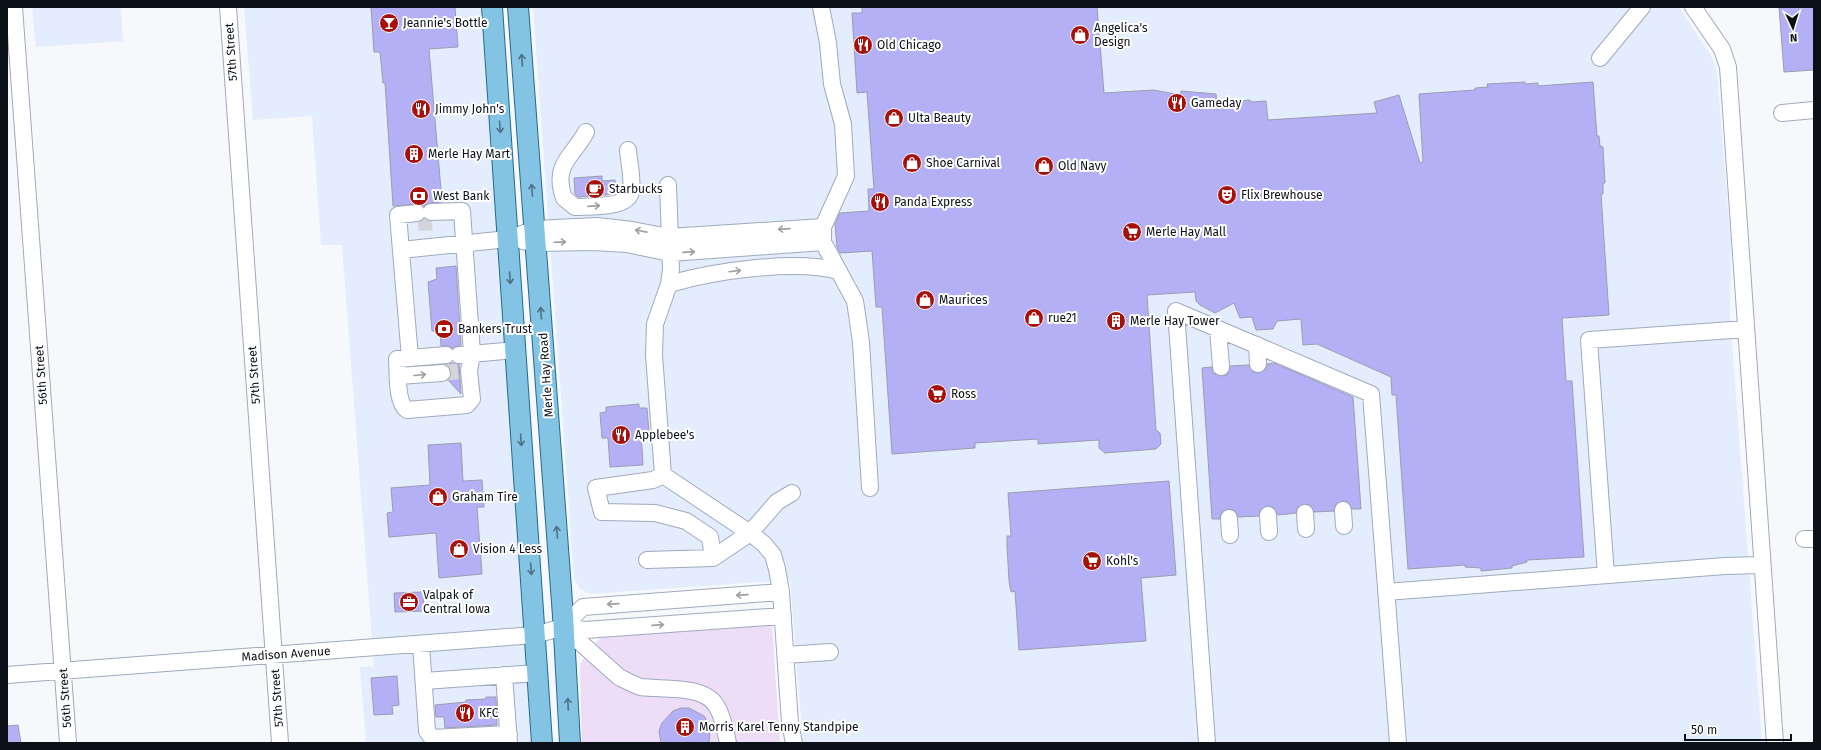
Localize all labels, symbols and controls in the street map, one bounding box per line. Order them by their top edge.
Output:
north arrow [1773,8,1813,48]
bar icon: Jeannie's Bottle [378,12,400,34]
place label: Jeannie's Bottle [403,16,488,30]
place label: Angelica's Design [1094,21,1148,49]
street label: 57th Street [222,22,240,81]
shop icon: Angelica's Design [1069,24,1091,46]
text: N [1790,31,1798,44]
restaurant icon: Old Chicago [852,34,874,56]
place label: Old Chicago [877,38,941,52]
one-way arrow [519,54,526,67]
restaurant icon: Gameday [1166,92,1188,114]
place label: Gameday [1191,96,1241,110]
restaurant icon: Jimmy John's [410,98,432,120]
place label: Jimmy John's [435,102,505,116]
shop icon: Ulta Beauty [883,107,905,129]
place label: Ulta Beauty [908,111,971,125]
one-way arrow [496,120,503,133]
building icon: Merle Hay Mart [403,143,425,165]
place label: Merle Hay Mart [428,147,511,161]
shop icon: Shoe Carnival [901,152,923,174]
shop icon: Old Navy [1033,155,1055,177]
place label: Shoe Carnival [926,156,1001,170]
place label: Old Navy [1058,159,1107,173]
cafe icon: Starbucks [584,178,606,200]
place label: Starbucks [609,182,663,196]
one-way arrow [529,184,536,197]
theatre icon: Flix Brewhouse [1216,184,1238,206]
bank icon: West Bank [408,185,430,207]
place label: Flix Brewhouse [1241,188,1323,202]
place label: West Bank [433,189,490,203]
restaurant icon: Panda Express [869,191,891,213]
place label: Panda Express [894,195,972,209]
one-way arrow [587,202,600,209]
supermarket icon: Merle Hay Mall [1121,221,1143,243]
place label: Merle Hay Mall [1146,225,1227,239]
one-way arrow [778,226,791,233]
one-way arrow [634,227,647,235]
one-way arrow [553,239,566,246]
one-way arrow [682,248,695,255]
one-way arrow [728,267,741,275]
one-way arrow [507,271,514,284]
shop icon: Maurices [914,289,936,311]
place label: Maurices [939,293,988,307]
one-way arrow [538,307,545,320]
shop icon: rue21 [1023,307,1045,329]
building icon: Merle Hay Tower [1105,310,1127,332]
place label: rue21 [1048,311,1077,325]
place label: Merle Hay Tower [1130,314,1220,328]
bank icon: Bankers Trust [433,318,455,340]
place label: Bankers Trust [458,322,533,336]
street label: Merle Hay Road [536,332,556,418]
street label: 56th Street [32,344,50,405]
street label: 57th Street [245,345,263,404]
one-way arrow [413,371,426,378]
supermarket icon: Ross [926,383,948,405]
place label: Ross [951,387,977,401]
restaurant icon: Applebee's [610,424,632,446]
place label: Applebee's [635,428,695,442]
one-way arrow [518,433,525,446]
shop icon: Graham Tire [427,486,449,508]
place label: Graham Tire [452,490,518,504]
one-way arrow [553,526,560,539]
shop icon: Vision 4 Less [448,538,470,560]
place label: Vision 4 Less [473,542,543,556]
supermarket icon: Kohl's [1081,550,1103,572]
place label: Kohl's [1106,554,1139,568]
one-way arrow [527,562,534,575]
place label: Valpak of Central Iowa [423,588,490,616]
office icon: Valpak of Central Iowa [398,591,420,613]
one-way arrow [736,591,749,598]
one-way arrow [607,601,620,608]
one-way arrow [651,621,664,628]
street label: Madison Avenue [241,644,331,664]
street label: 56th Street [56,667,74,728]
street label: 57th Street [268,668,286,727]
one-way arrow [564,698,571,711]
restaurant icon: KFC [454,702,476,724]
place label: KFC [479,706,499,720]
building icon: Morris Karel Tenny Standpipe [674,716,696,738]
scale bar [1685,716,1791,742]
place label: Morris Karel Tenny Standpipe [699,720,859,734]
text: 50 m [1691,723,1717,737]

